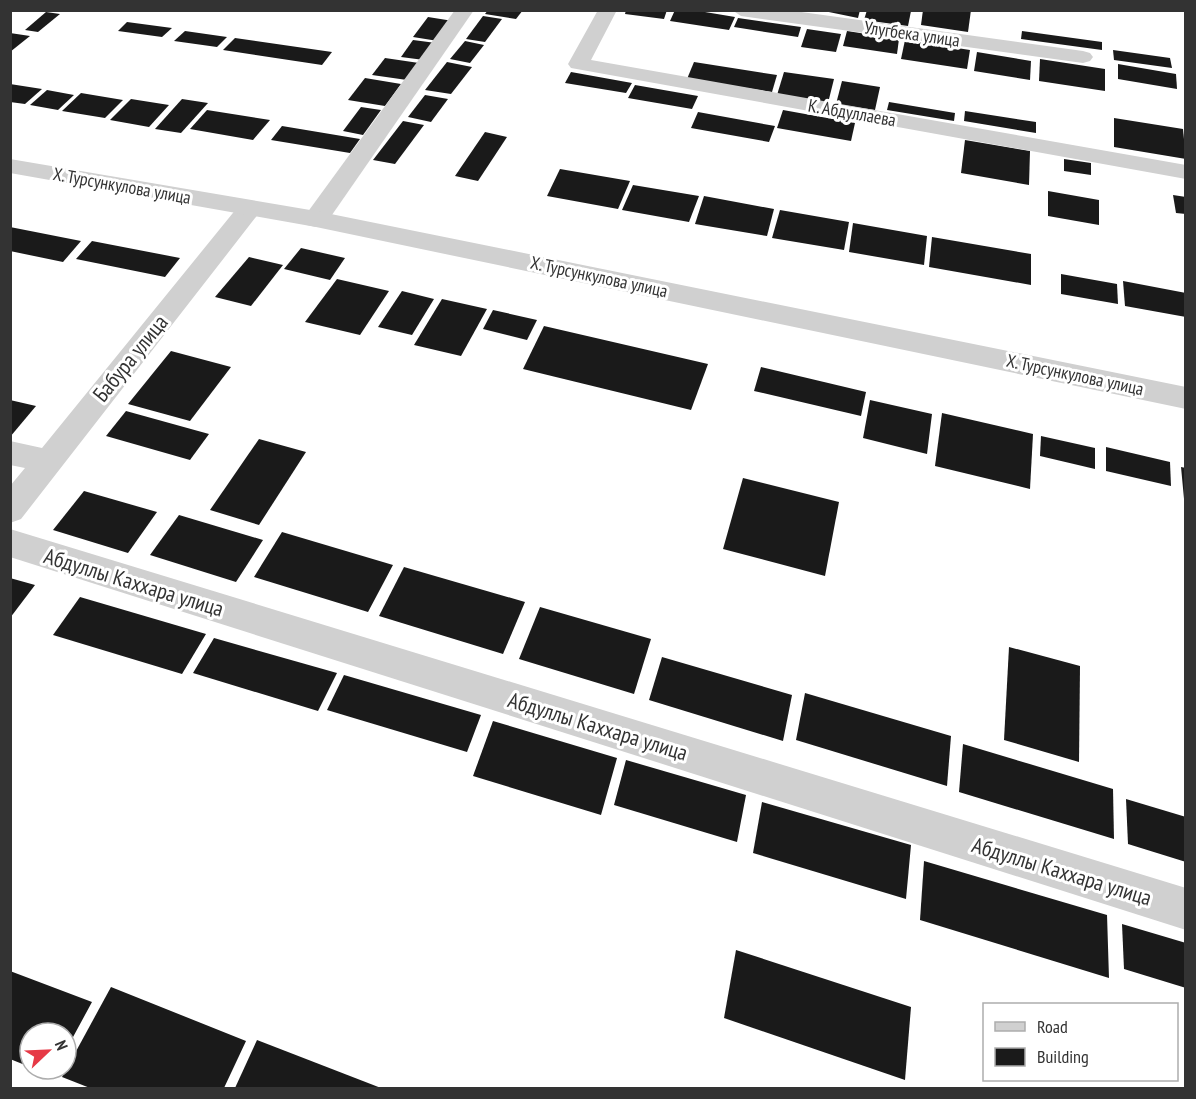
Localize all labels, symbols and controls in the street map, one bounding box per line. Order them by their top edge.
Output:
street label: Улугбека улица [863,15,961,52]
street label: К. Абдуллаева [806,93,898,132]
street label: Х. Турсункулова улица [51,162,193,209]
street label: Х. Турсункулова улица [528,251,670,302]
street label: Бабура улица [86,309,174,407]
street label: Х. Турсункулова улица [1004,349,1146,400]
street label: Абдуллы Каххара улица [41,541,227,623]
street label: Абдуллы Каххара улица [505,685,691,767]
street label: Абдуллы Каххара улица [969,830,1155,912]
legend [983,1003,1178,1081]
text: Road [1037,1015,1068,1038]
north arrow [18,1021,78,1081]
text: N [51,1037,73,1053]
text: Building [1037,1045,1089,1068]

